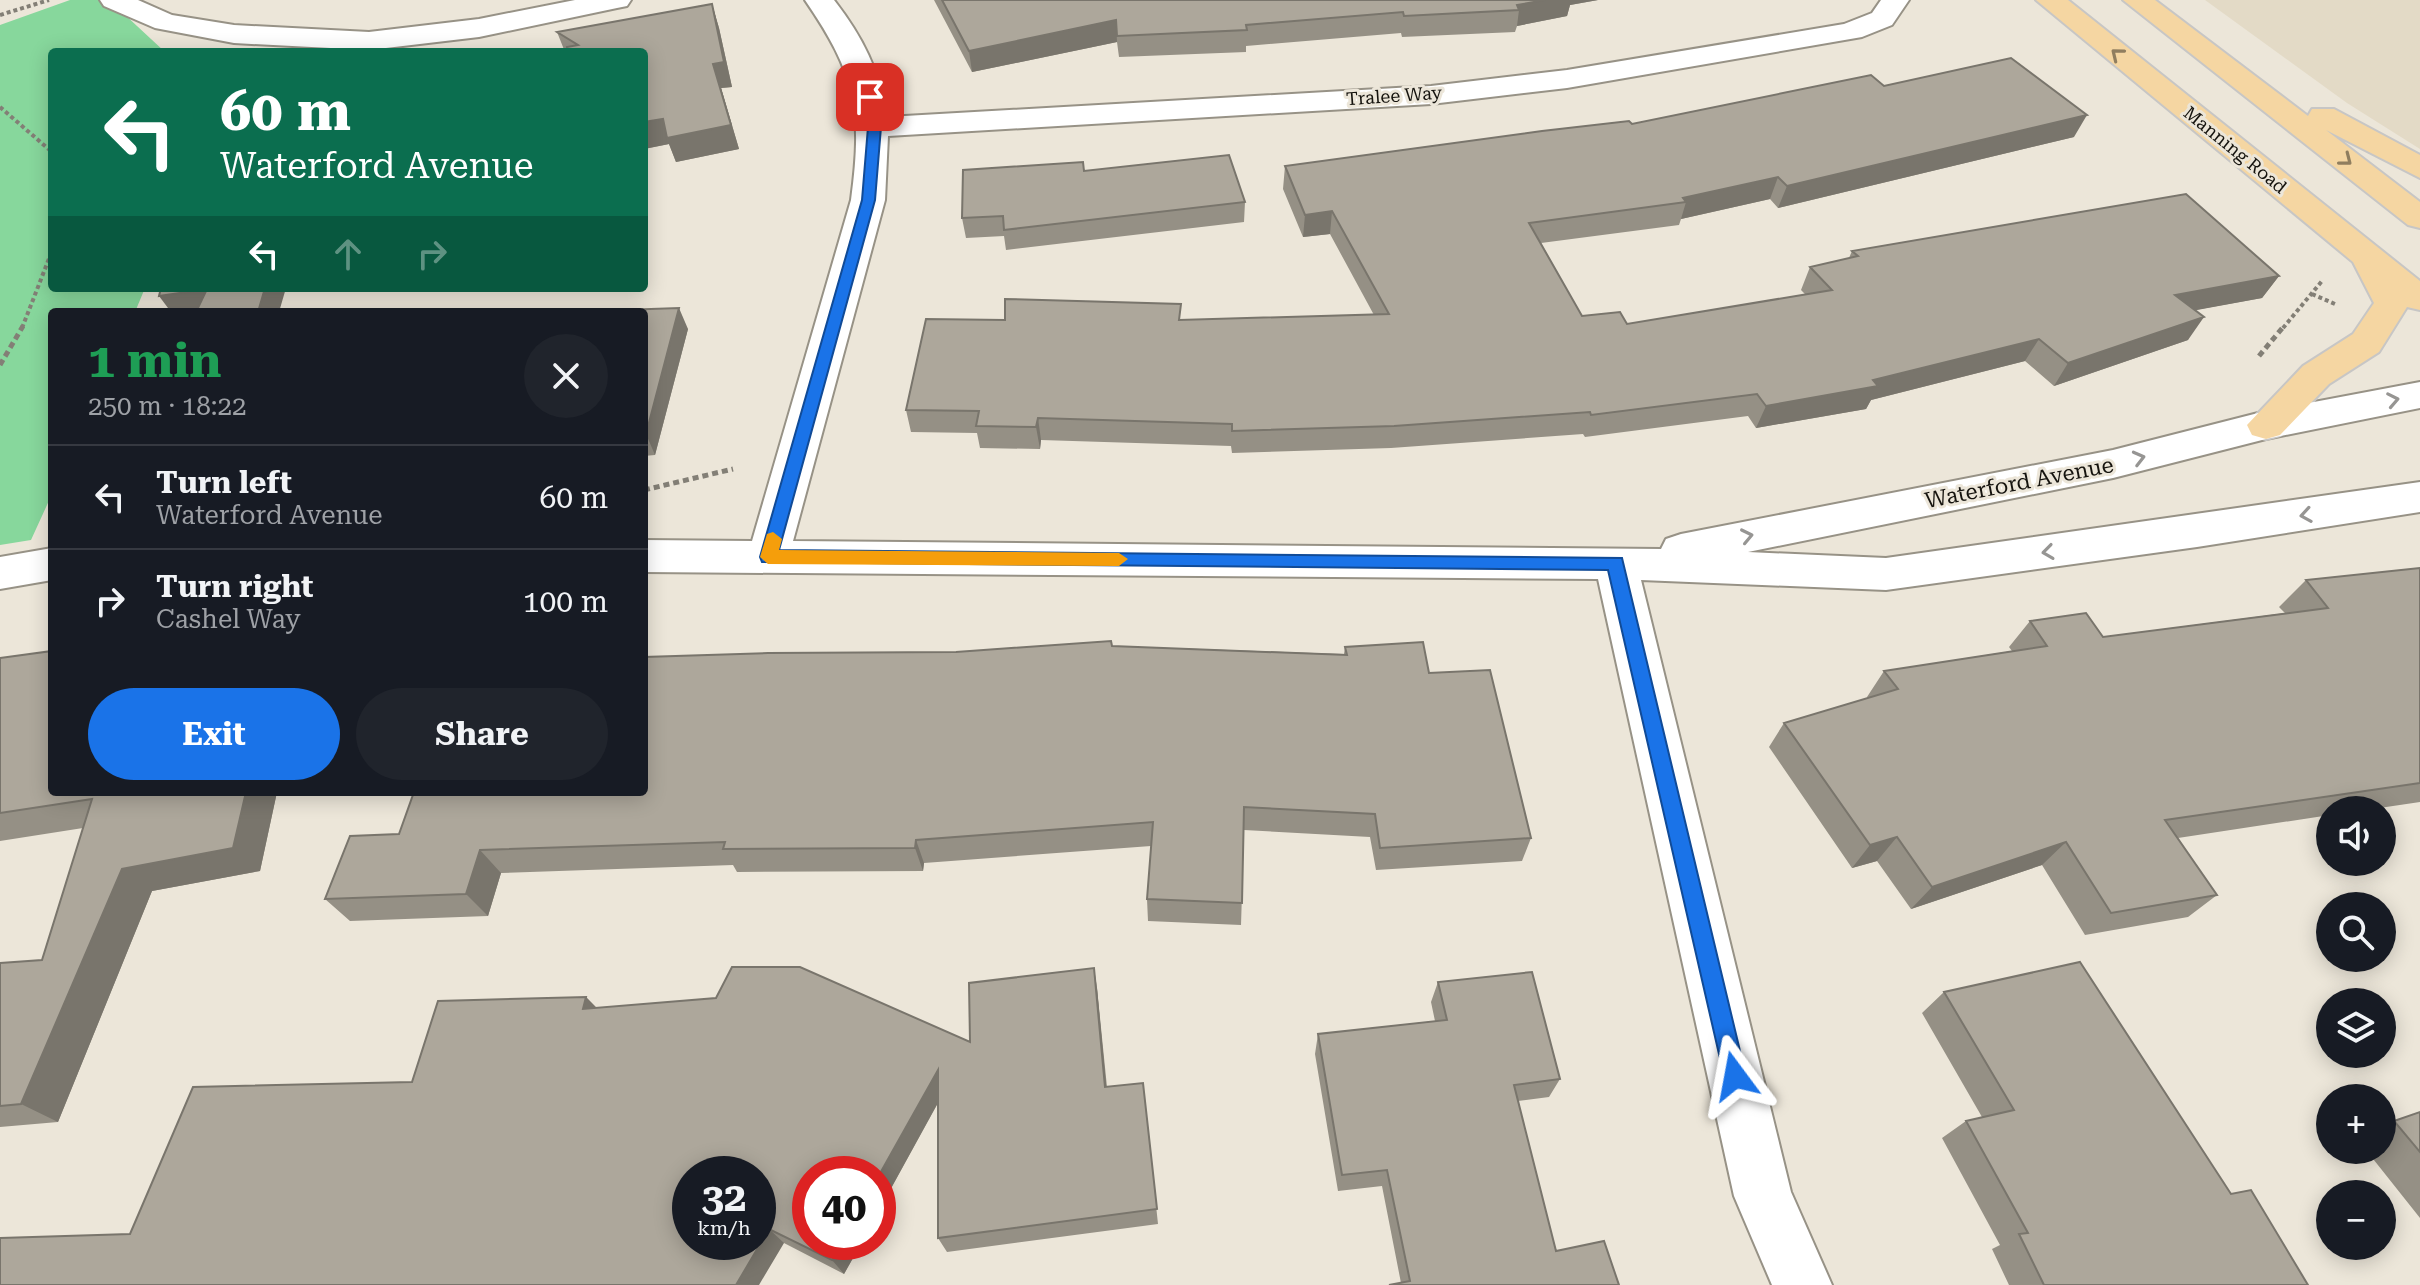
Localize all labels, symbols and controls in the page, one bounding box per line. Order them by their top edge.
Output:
one-way arrow [2112,49,2126,64]
pin [836,63,904,131]
icon: arrive [848,75,892,119]
text: 60 m [220,78,351,144]
icon: left [88,80,192,184]
street label: Tralee Way [1345,82,1443,109]
street label: Manning Road [2180,102,2291,198]
text: Waterford Avenue [220,145,534,187]
one-way arrow [2337,150,2352,164]
icon: left [242,232,286,276]
icon: ahead [326,232,370,276]
icon: right [410,232,454,276]
text: 1 min [88,333,221,389]
button: close [524,334,608,418]
text: 250 m · 18:22 [88,391,247,421]
one-way arrow [2386,393,2399,410]
one-way arrow [2132,450,2146,467]
street label: Waterford Avenue [1923,452,2116,513]
text: Turn left [156,465,292,500]
icon: left [88,475,132,519]
text: 60 m [539,480,608,515]
text: Waterford Avenue [156,500,382,530]
one-way arrow [2299,506,2312,523]
one-way arrow [1740,528,1753,545]
one-way arrow [2041,543,2055,560]
text: Turn right [156,569,313,604]
icon: right [88,579,132,623]
text: 100 m [523,584,608,619]
text: Cashel Way [156,604,301,634]
button: Exit [88,688,340,780]
button: Share [356,688,608,780]
map controls [2316,796,2396,1260]
button: sound [2316,796,2396,876]
button: search [2316,892,2396,972]
button: layers [2316,988,2396,1068]
position arrow [1693,1034,1777,1118]
button: + [2316,1084,2396,1164]
speed limit sign: 40 [792,1156,896,1260]
text: 32 [702,1174,746,1221]
button: − [2316,1180,2396,1260]
text: km/h [697,1216,751,1240]

